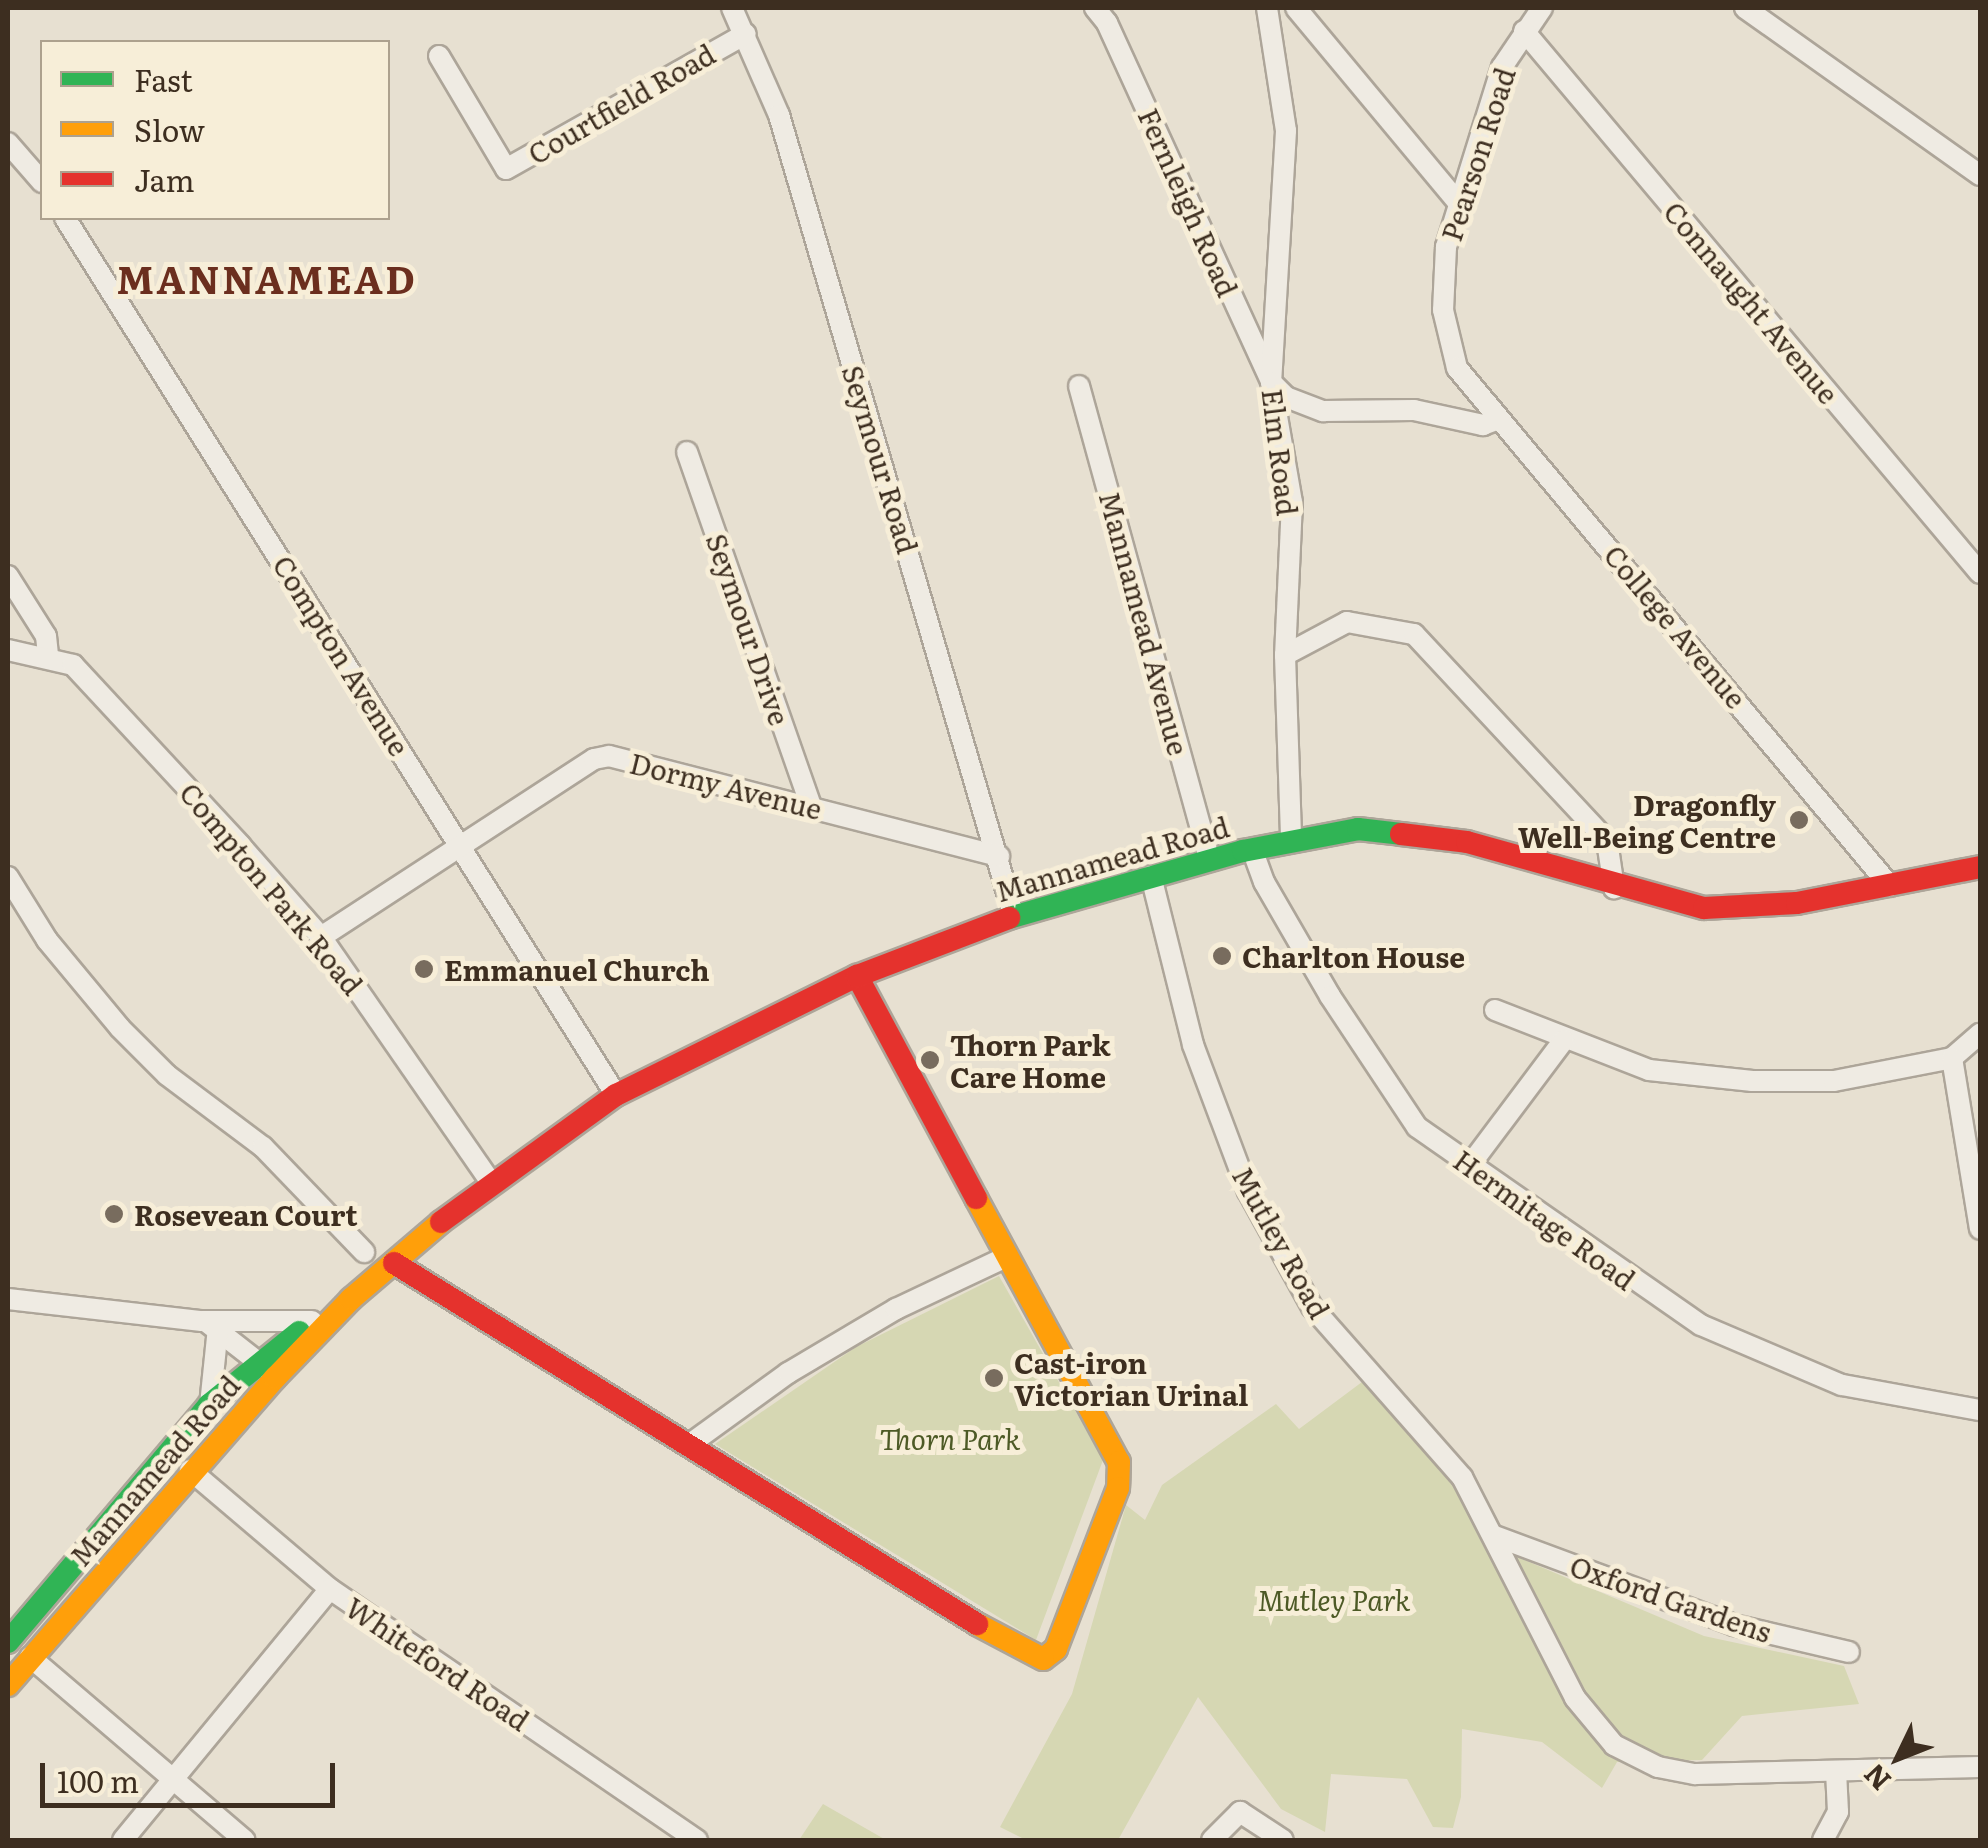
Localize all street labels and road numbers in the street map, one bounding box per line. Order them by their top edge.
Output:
street label: Courtfield Road [522,36,720,170]
street label: Pearson Road [1433,63,1521,245]
street label: Fernleigh Road [1132,103,1246,301]
street label: Connaught Avenue [1658,194,1846,410]
street label: Seymour Road [836,361,926,557]
street label: Elm Road [1257,387,1305,517]
street label: Mannamead Avenue [1094,488,1196,758]
street label: Seymour Drive [700,529,798,729]
street label: College Avenue [1598,538,1754,714]
street label: Compton Avenue [267,549,417,761]
street label: Dormy Avenue [627,745,825,825]
street label: Compton Park Road [174,775,370,1001]
street label: Mannamead Road [992,809,1232,907]
street label: Hermitage Road [1448,1142,1642,1296]
street label: Mutley Road [1227,1160,1337,1324]
street label: Mannamead Road [62,1368,246,1572]
street label: Oxford Gardens [1566,1548,1776,1648]
street label: Whiteford Road [340,1589,536,1737]

